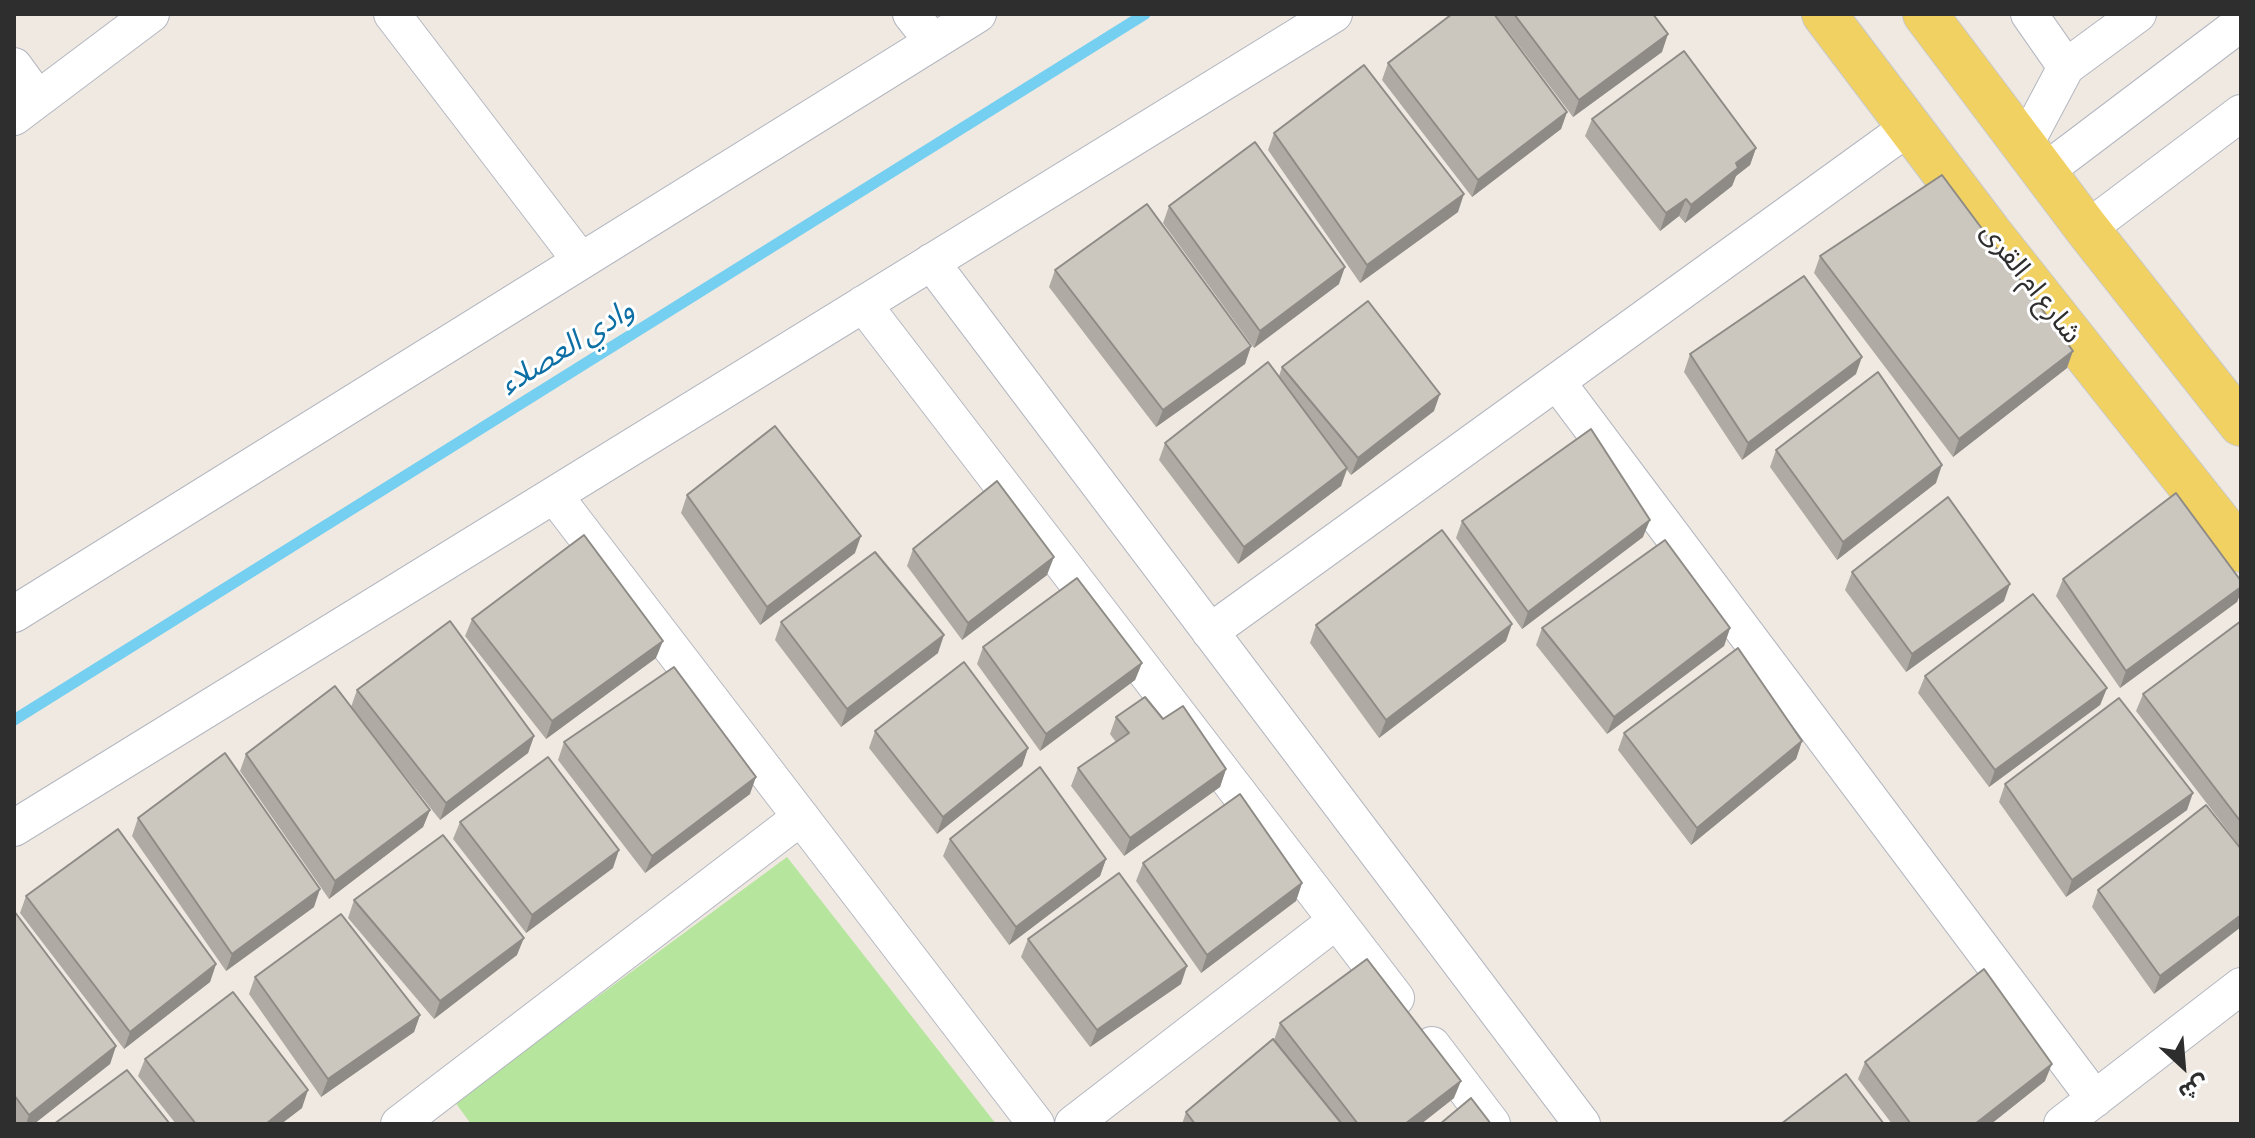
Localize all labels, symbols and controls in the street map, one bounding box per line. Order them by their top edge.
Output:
street label: شارع ام القرى [1973,216,2089,350]
water label: وادي العصلاء [493,292,641,402]
north arrow [2143,1026,2223,1106]
text: ش [2175,1071,2212,1104]

